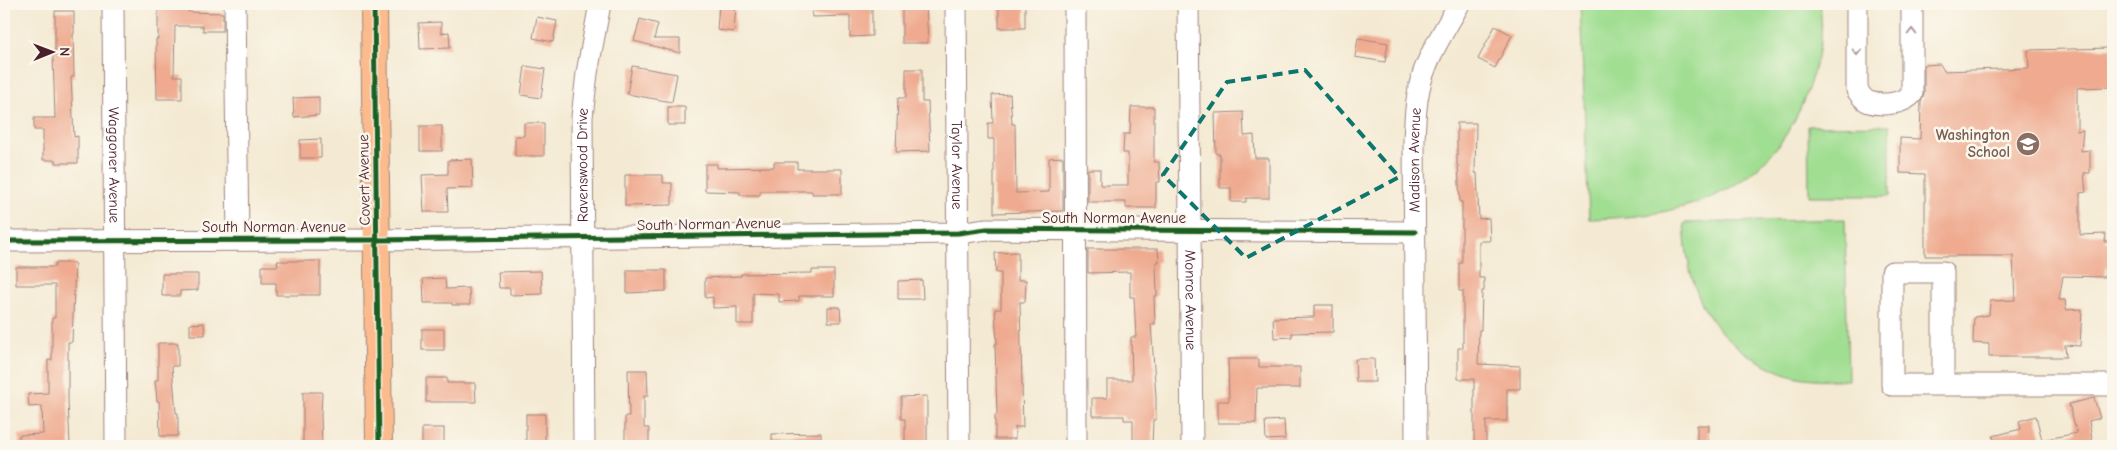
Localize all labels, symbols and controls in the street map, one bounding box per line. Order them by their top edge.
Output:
one-way arrow [1907,27,1917,35]
north arrow [28,28,78,78]
text: N [56,47,73,56]
one-way arrow [1852,49,1862,57]
street label: Ravenswood Drive [573,106,592,222]
street label: Madison Avenue [1405,106,1425,212]
street label: Waggoner Avenue [105,107,123,224]
street label: Taylor Avenue [948,121,966,210]
place label: Washington School [1936,126,2010,161]
school or university icon: Washington School [2015,131,2041,157]
street label: Covert Avenue [354,134,374,226]
street label: South Norman Avenue [1042,209,1187,227]
street label: South Norman Avenue [637,214,782,234]
street label: South Norman Avenue [202,218,347,236]
street label: Monroe Avenue [1181,250,1200,351]

